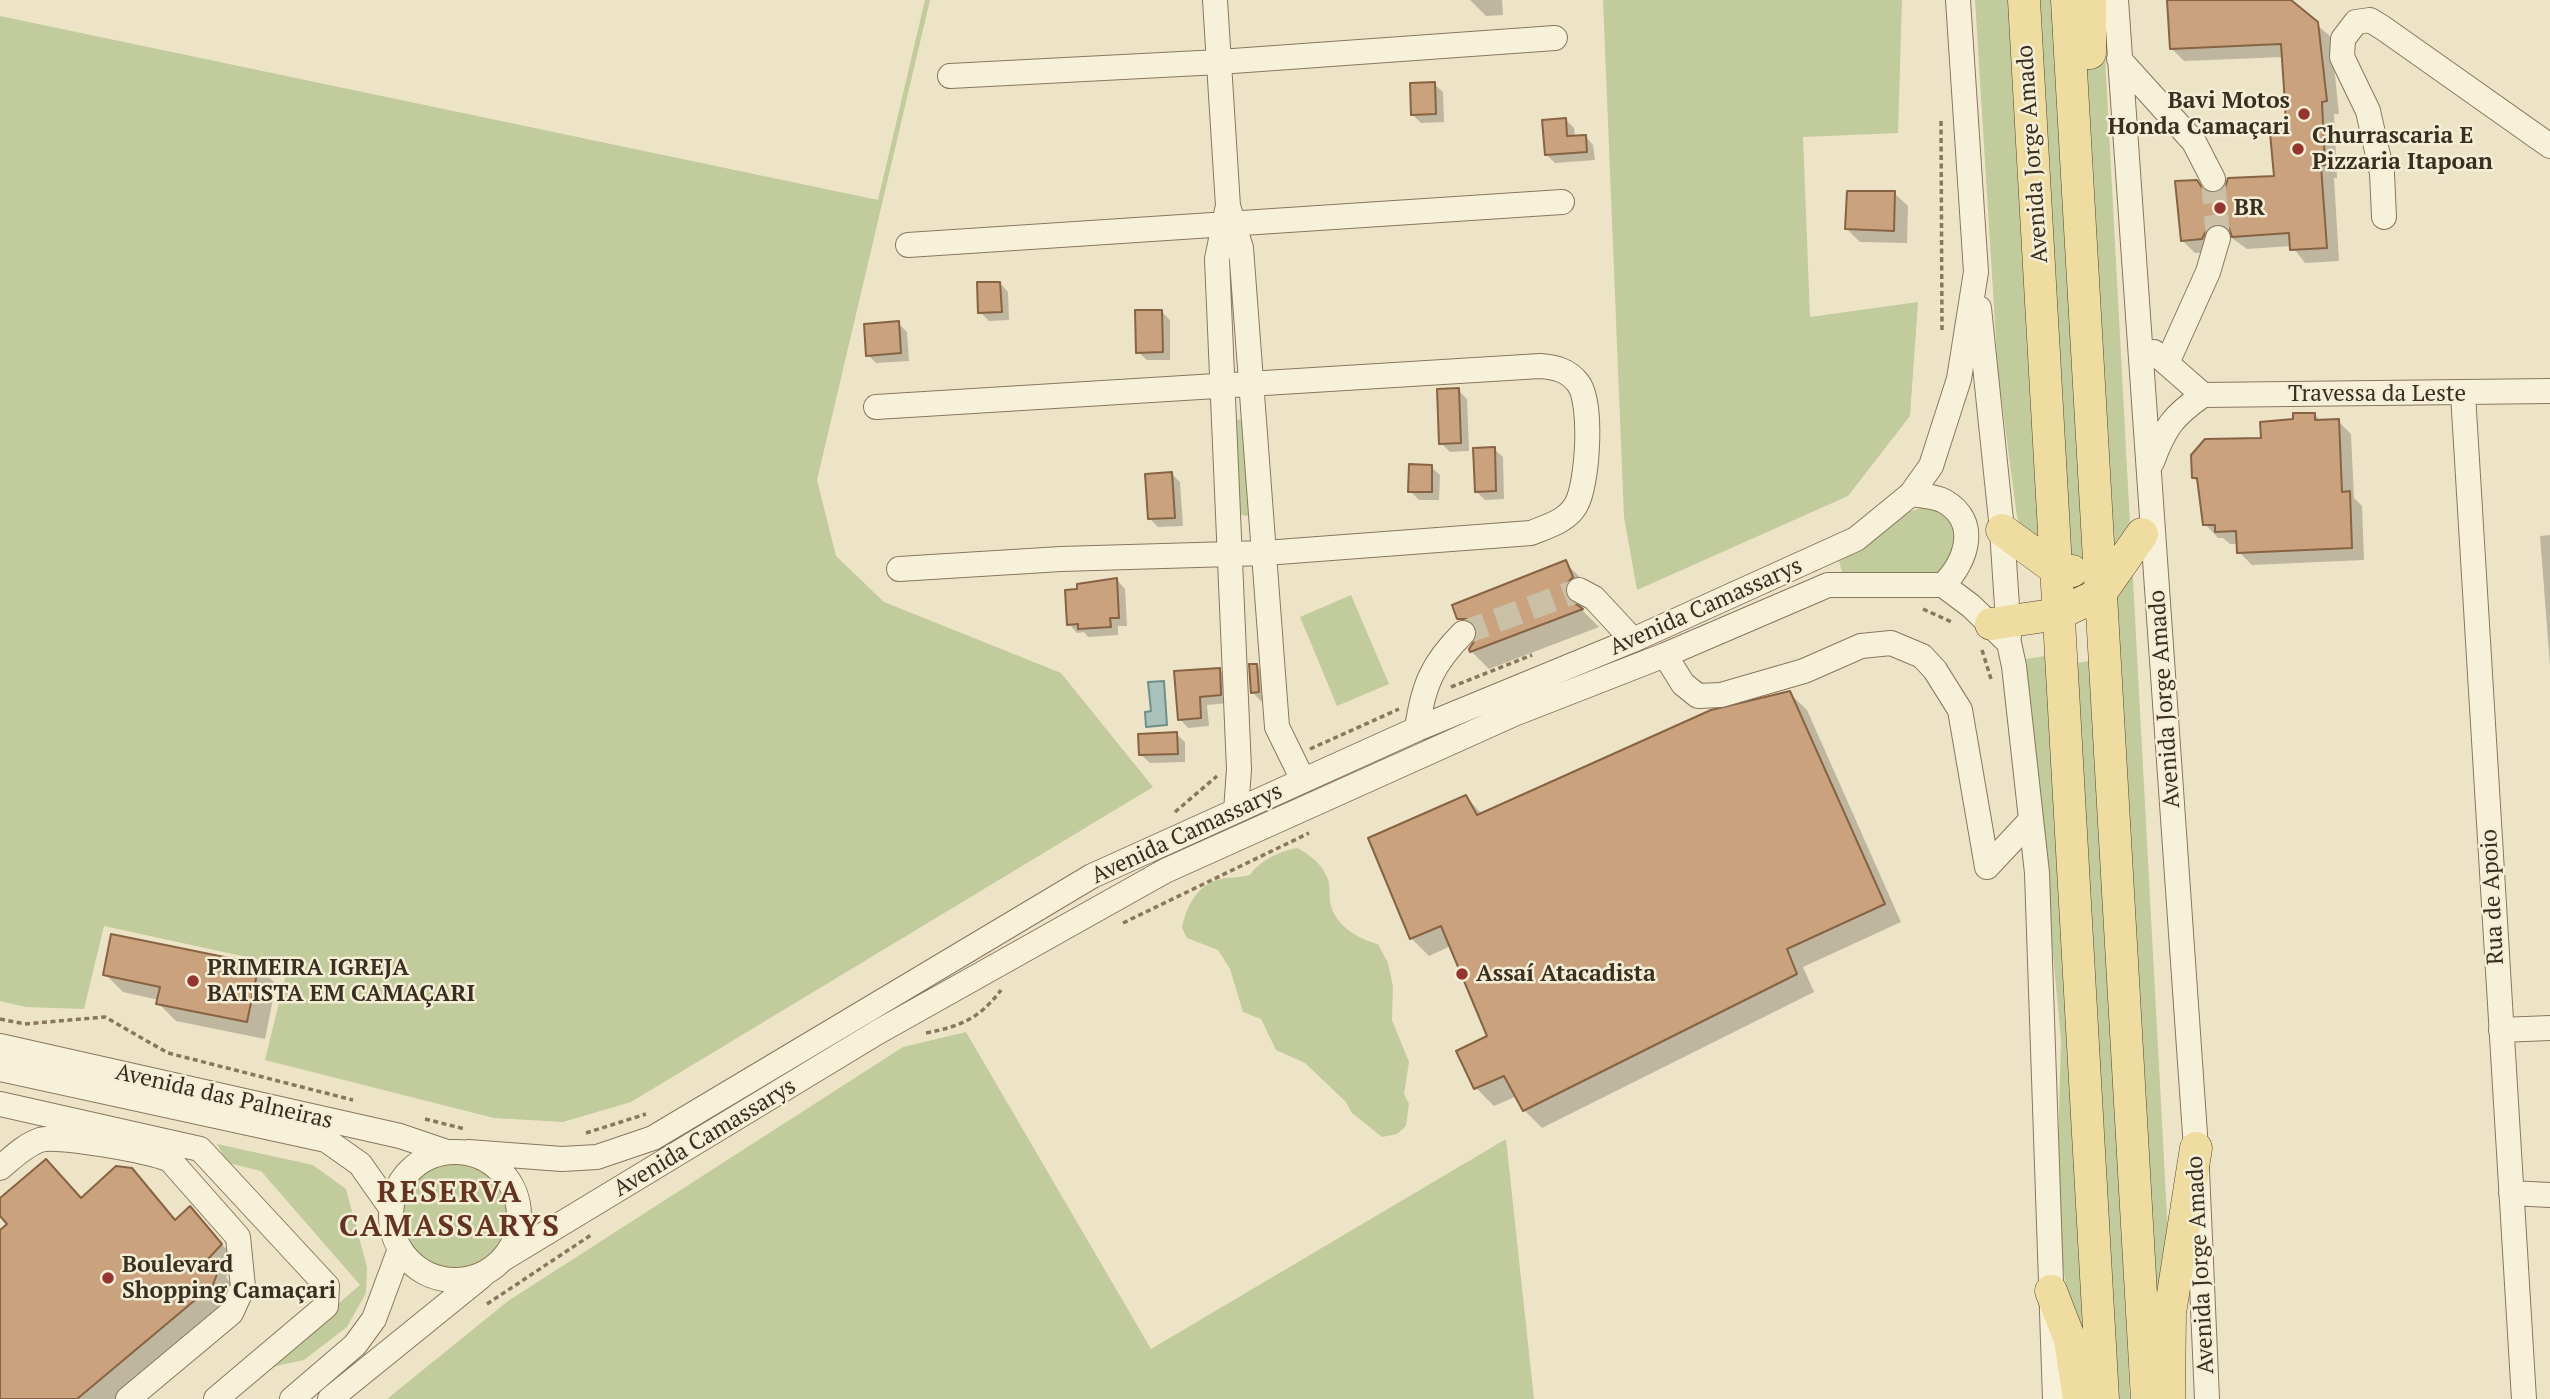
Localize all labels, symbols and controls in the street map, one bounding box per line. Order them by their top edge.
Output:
street label: Avenida Jorge Amado [2012,44,2054,264]
place label: Bavi Motos Honda Camaçari [2108,87,2290,141]
marker: Bavi Motos Honda Camaçari [2296,106,2312,122]
place label: Churrascaria E Pizzaria Itapoan [2312,122,2493,176]
marker: Churrascaria E Pizzaria Itapoan [2290,141,2306,157]
place label: BR [2234,194,2265,222]
marker: BR [2212,200,2228,216]
street label: Travessa da Leste [2288,380,2466,408]
street label: Avenida Camassarys [1606,552,1806,662]
street label: Avenida Jorge Amado [2144,589,2186,809]
street label: Avenida Camassarys [1087,778,1287,890]
street label: Rua de Apoio [2476,828,2510,966]
place label: PRIMEIRA IGREJA BATISTA EM CAMAÇARI [207,954,475,1008]
place label: Assaí Atacadista [1476,960,1656,988]
marker: Assaí Atacadista [1454,966,1470,982]
marker: PRIMEIRA IGREJA BATISTA EM CAMAÇARI [185,973,201,989]
street label: Avenida das Palneiras [113,1059,335,1135]
street label: Avenida Camassarys [609,1073,801,1203]
street label: Avenida Jorge Amado [2181,1155,2221,1375]
district label: RESERVA CAMASSARYS [340,1175,560,1246]
place label: Boulevard Shopping Camaçari [122,1251,336,1305]
marker: Boulevard Shopping Camaçari [100,1270,116,1286]

